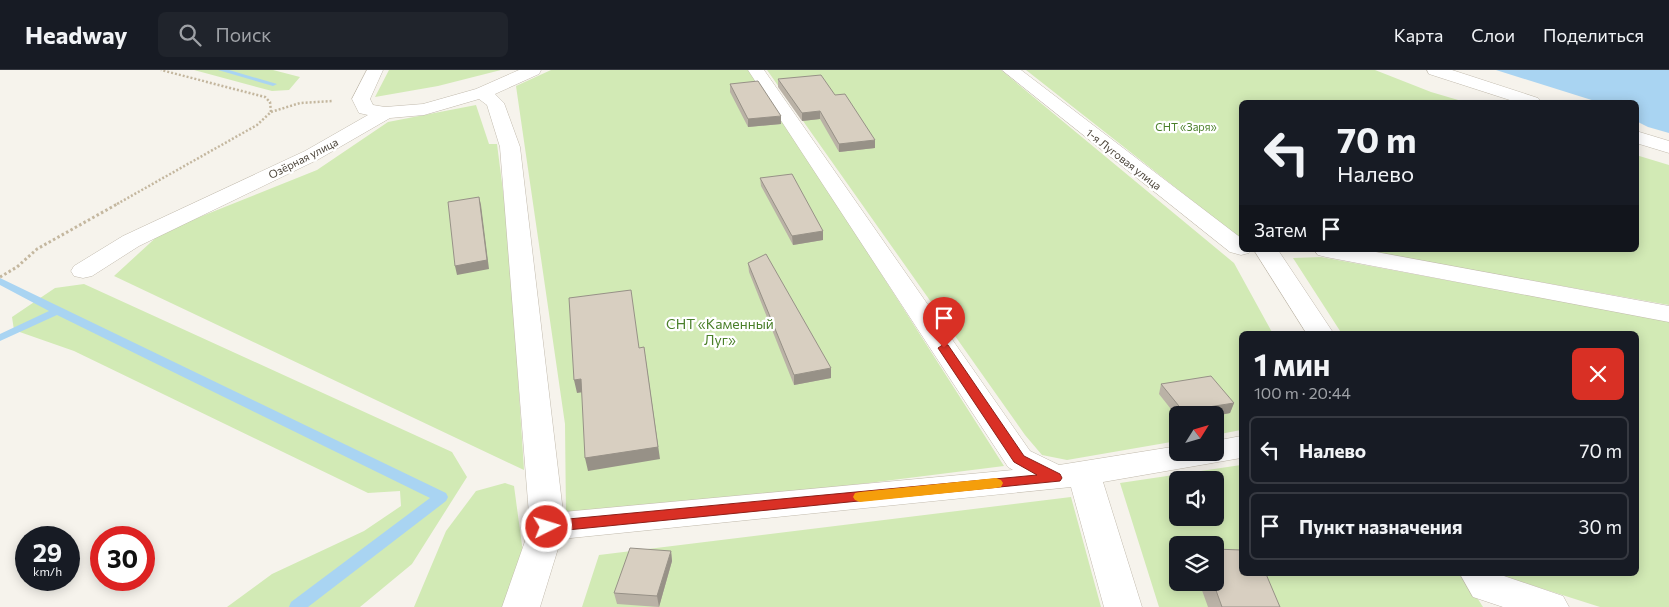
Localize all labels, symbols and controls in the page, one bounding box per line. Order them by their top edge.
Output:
search box [158,12,508,57]
text: Headway [25,20,128,49]
icon: search [176,21,204,49]
text: Поиск [216,23,272,46]
text: Карта [1394,24,1443,46]
text: Слои [1471,24,1515,46]
text: Поделиться [1543,24,1644,46]
text: 70 m [1337,117,1417,160]
park label: СНТ «Заря» [1155,120,1217,133]
icon: left [1254,120,1319,185]
street label: 1-я Луговая улица [1084,126,1164,192]
street label: Озёрная улица [266,135,340,181]
text: Налево [1337,160,1414,187]
icon: arrive [1317,215,1345,243]
text: Затем [1254,218,1307,241]
pin [923,297,965,348]
icon: arrive [930,304,958,332]
park label: СНТ «Каменный Луг» [666,315,774,348]
text: 1 мин [1254,345,1330,382]
button: close [1572,348,1624,400]
text: 100 m · 20:44 [1254,383,1351,402]
north arrow [1169,406,1224,461]
map controls [1169,406,1224,591]
icon: left [1256,436,1284,464]
text: Налево [1299,439,1366,462]
text: 70 m [1579,439,1622,462]
button: sound [1169,471,1224,526]
position arrow [520,500,572,552]
icon: arrive [1256,512,1284,540]
text: Пункт назначения [1299,515,1462,538]
text: 30 m [1579,515,1622,538]
speed limit sign: 30 [90,526,155,591]
button: layers [1169,536,1224,591]
text: 29 [33,537,62,567]
text: km/h [33,564,62,578]

